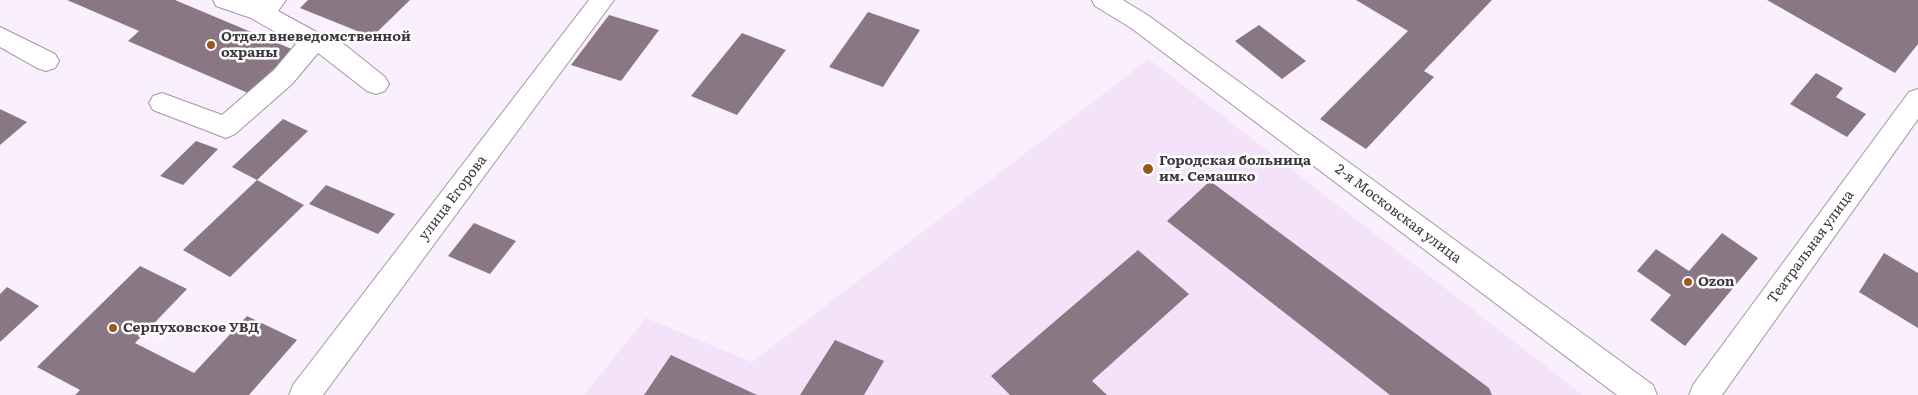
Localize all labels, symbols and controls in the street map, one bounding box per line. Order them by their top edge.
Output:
place label: Отдел вневедомственной охраны [221,29,411,62]
marker: Отдел вневедомственной охраны [205,39,217,51]
street label: улица Егорова [416,152,490,244]
place label: Городская больница им. Семашко [1159,153,1311,186]
street label: 2-я Московская улица [1332,161,1464,267]
marker: Городская больница им. Семашко [1141,162,1155,176]
street label: Театральная улица [1764,187,1858,307]
place label: Ozon [1698,274,1735,290]
marker: Ozon [1682,276,1694,288]
place label: Серпуховское УВД [123,320,259,336]
marker: Серпуховское УВД [107,322,119,334]

